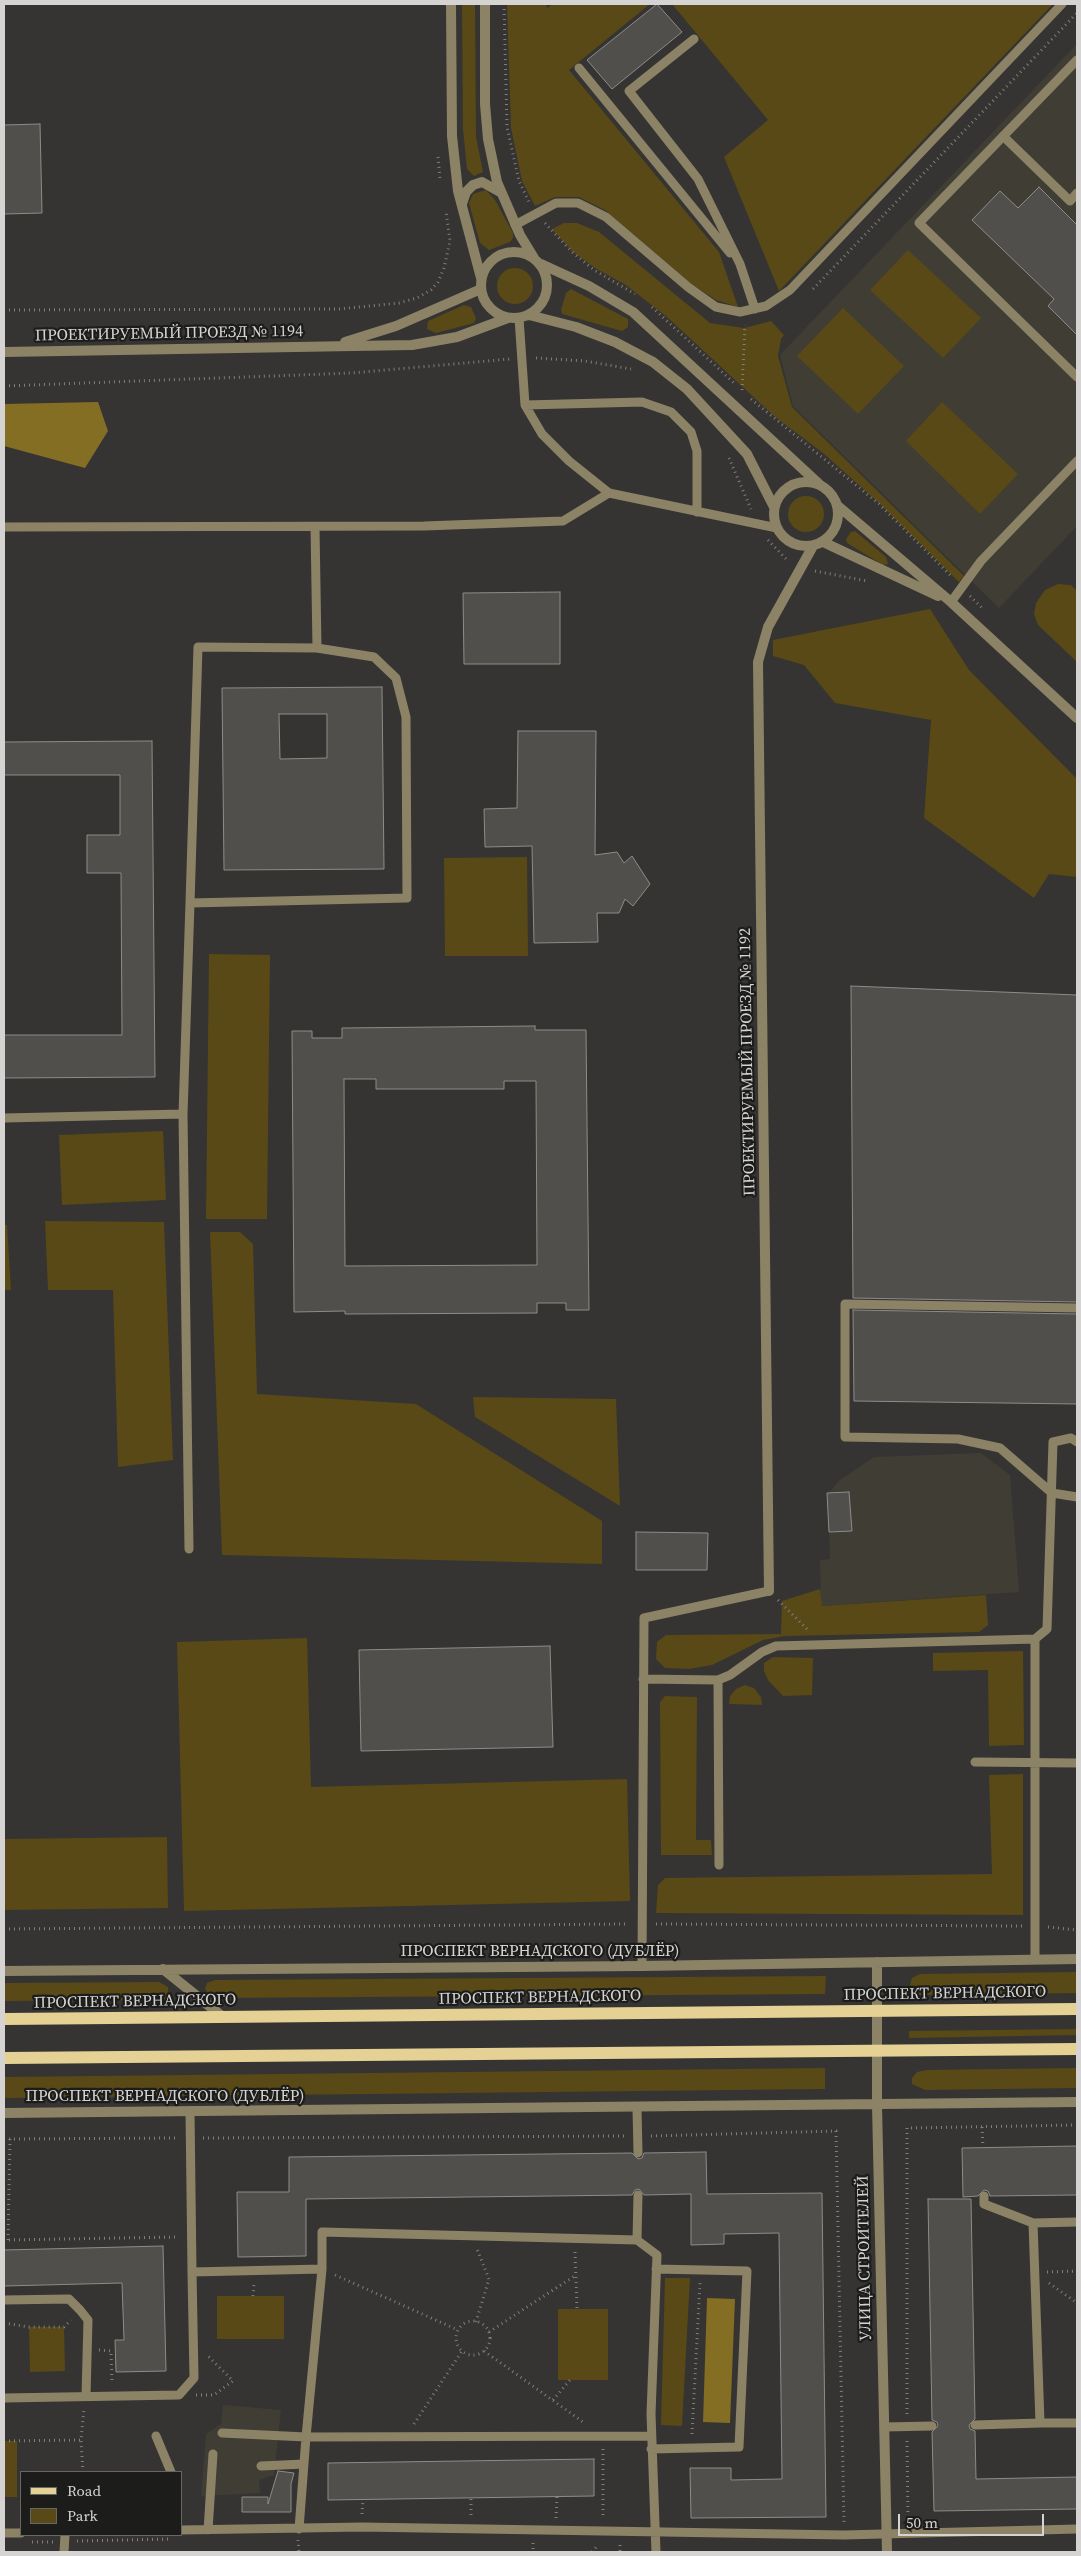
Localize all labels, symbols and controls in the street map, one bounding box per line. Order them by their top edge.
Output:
street label: ПРОЕКТИРУЕМЫЙ ПРОЕЗД № 1194 [35,322,303,346]
street label: ПРОЕКТИРУЕМЫЙ ПРОЕЗД № 1192 [736,928,760,1196]
street label: ПРОСПЕКТ ВЕРНАДСКОГО (ДУБЛЁР) [401,1942,679,1962]
street label: ПРОСПЕКТ ВЕРНАДСКОГО [843,1983,1047,2005]
street label: ПРОСПЕКТ ВЕРНАДСКОГО [438,1987,642,2009]
street label: ПРОСПЕКТ ВЕРНАДСКОГО [33,1991,237,2013]
street label: ПРОСПЕКТ ВЕРНАДСКОГО (ДУБЛЁР) [26,2087,304,2107]
street label: УЛИЦА СТРОИТЕЛЕЙ [854,2175,876,2341]
legend [20,2471,182,2536]
text: Road [67,2480,101,2501]
scale bar [901,2504,1047,2536]
text: Park [67,2505,98,2526]
text: 50 m [906,2512,938,2533]

